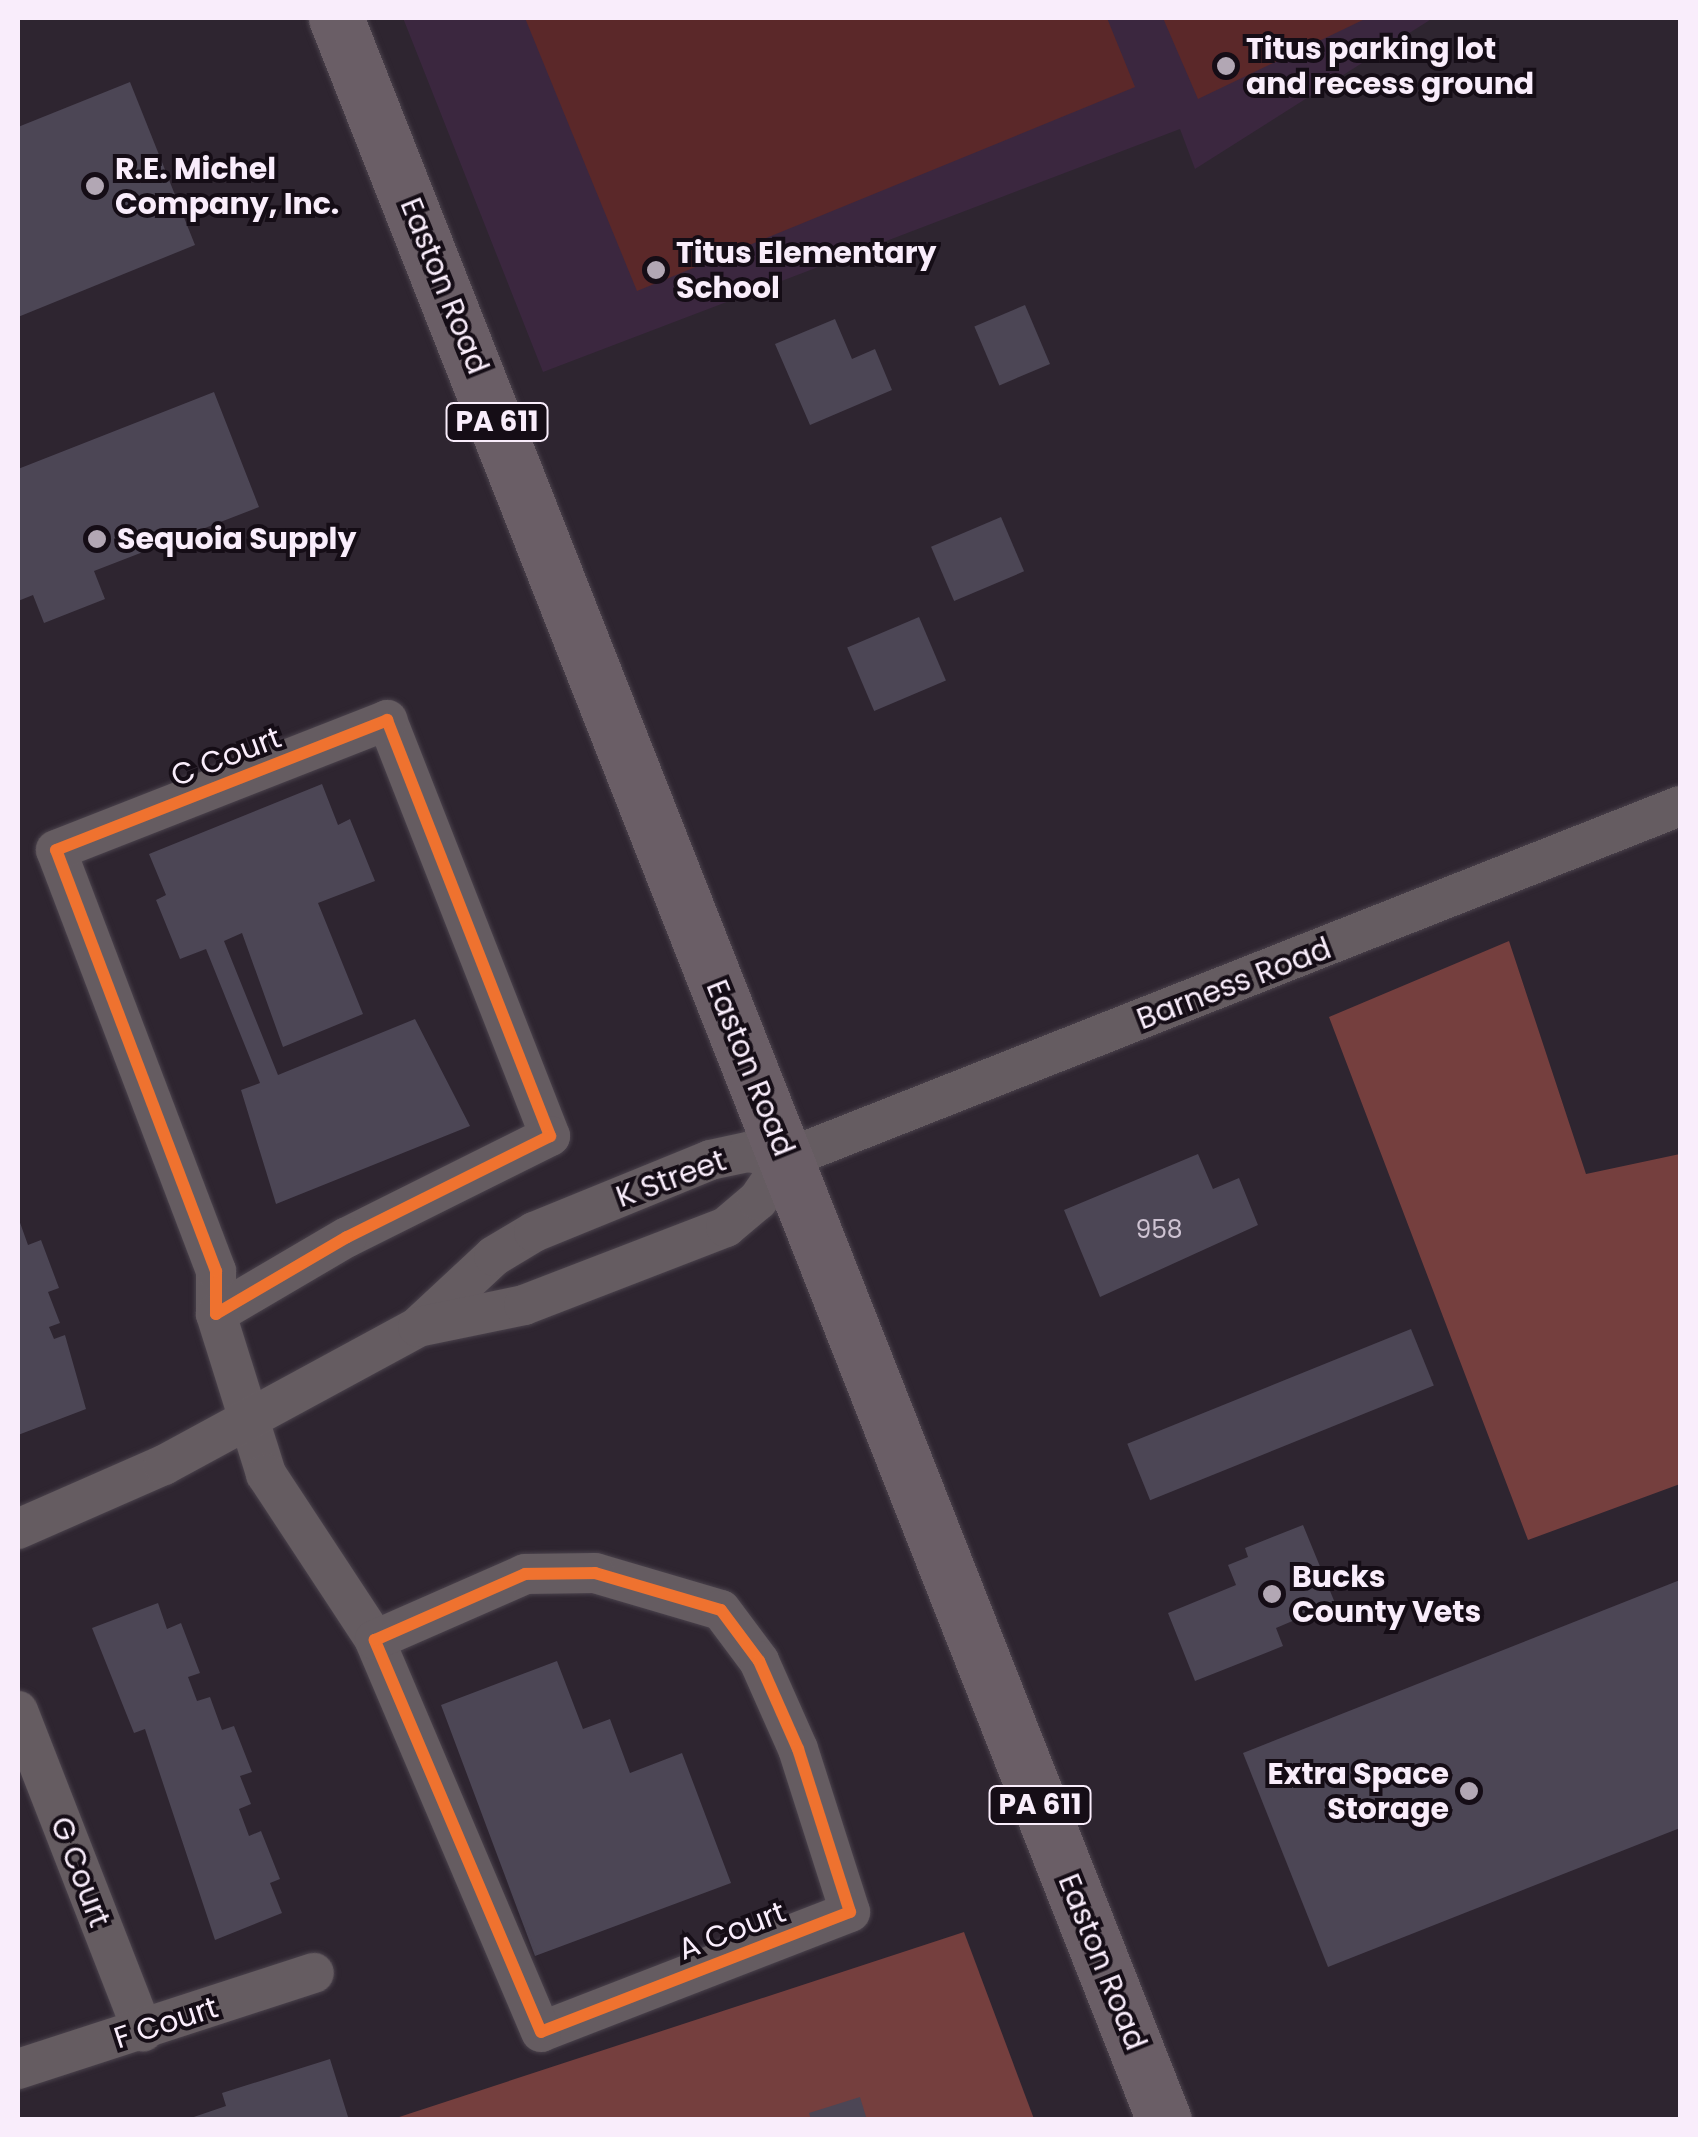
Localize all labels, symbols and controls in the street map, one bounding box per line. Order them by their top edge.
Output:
place label: Titus parking lot and recess ground [1246,31,1534,102]
marker: Titus parking lot and recess ground [1215,55,1237,77]
place label: R.E. Michel Company, Inc. [115,151,339,222]
marker: R.E. Michel Company, Inc. [84,175,106,197]
street label: Easton Road [392,193,496,379]
place label: Titus Elementary School [676,235,936,306]
marker: Titus Elementary School [645,259,667,281]
road number: PA 611 [444,399,550,445]
place label: Sequoia Supply [117,521,356,557]
marker: Sequoia Supply [86,528,108,550]
street label: C Court [166,720,286,794]
street label: Barness Road [1132,930,1336,1038]
street label: Easton Road [698,975,802,1161]
street label: K Street [611,1143,731,1215]
house number: 958 [1135,1215,1183,1245]
place label: Bucks County Vets [1292,1559,1481,1630]
marker: Bucks County Vets [1261,1583,1283,1605]
place label: Extra Space Storage [1268,1756,1449,1826]
marker: Extra Space Storage [1458,1780,1480,1802]
road number: PA 611 [988,1782,1092,1828]
street label: G Court [43,1812,117,1932]
street label: Easton Road [1050,1869,1154,2055]
street label: A Court [673,1894,791,1968]
street label: F Court [110,1989,222,2057]

